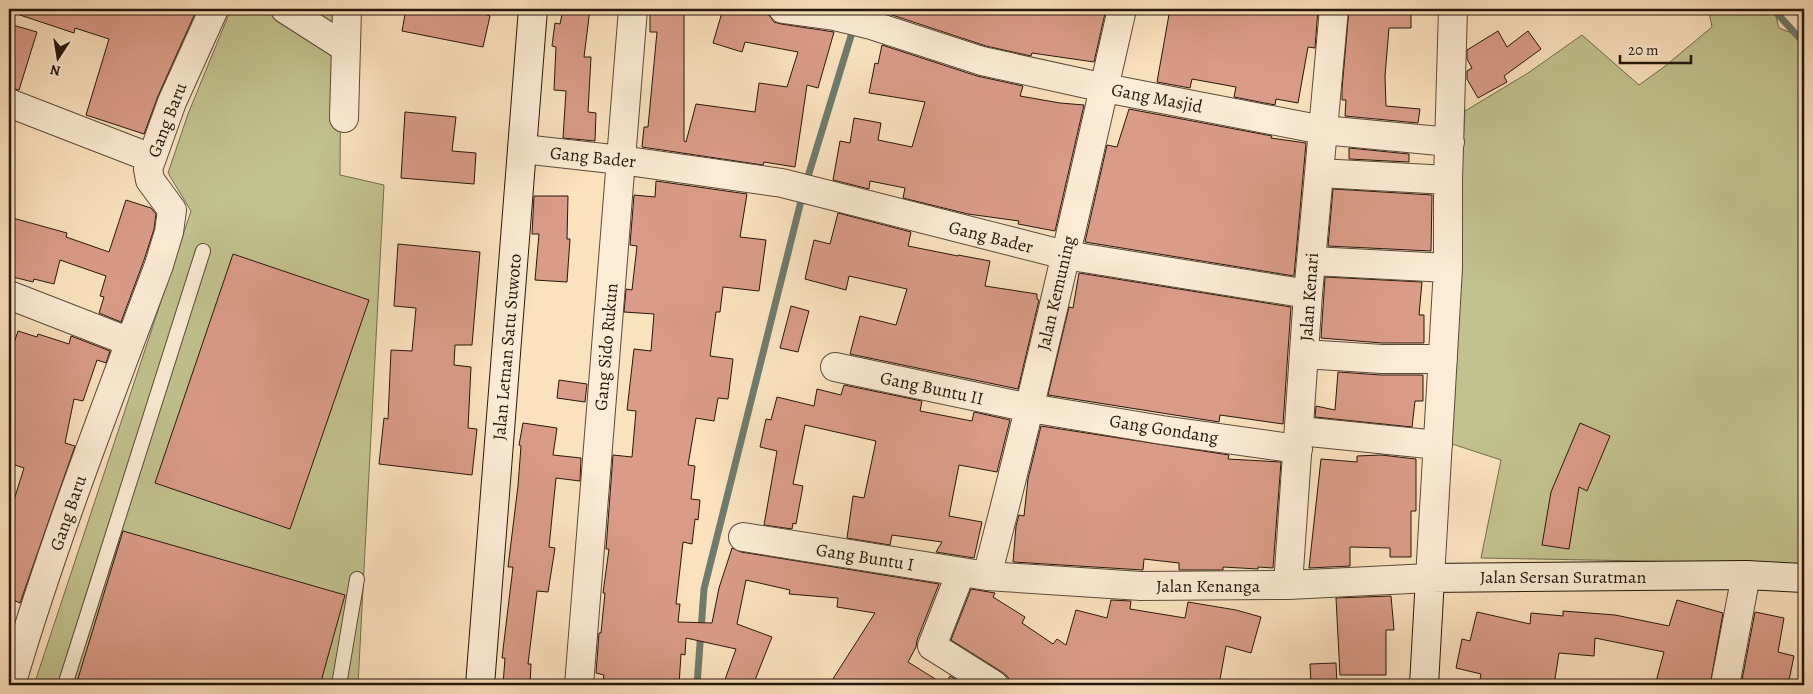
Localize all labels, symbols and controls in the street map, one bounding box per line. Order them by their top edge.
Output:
north arrow [32,32,82,82]
scale bar [1620,32,1692,64]
text: 20 m [1628,40,1659,60]
text: N [48,60,62,81]
street label: Gang Masjid [1109,77,1205,119]
street label: Gang Baru [142,79,192,161]
street label: Gang Bader [549,141,637,173]
street label: Gang Bader [946,215,1036,259]
street label: Jalan Kemuning [1031,233,1081,353]
street label: Jalan Kenari [1294,252,1324,342]
street label: Jalan Letnan Satu Suwoto [487,253,527,441]
street label: Gang Sido Rukun [588,282,624,412]
street label: Gang Buntu II [878,365,986,411]
street label: Gang Gondang [1108,409,1220,449]
street label: Gang Baru [44,472,92,554]
street label: Gang Buntu I [814,537,916,577]
street label: Jalan Sersan Suratman [1480,565,1646,589]
street label: Jalan Kenanga [1156,574,1261,598]

